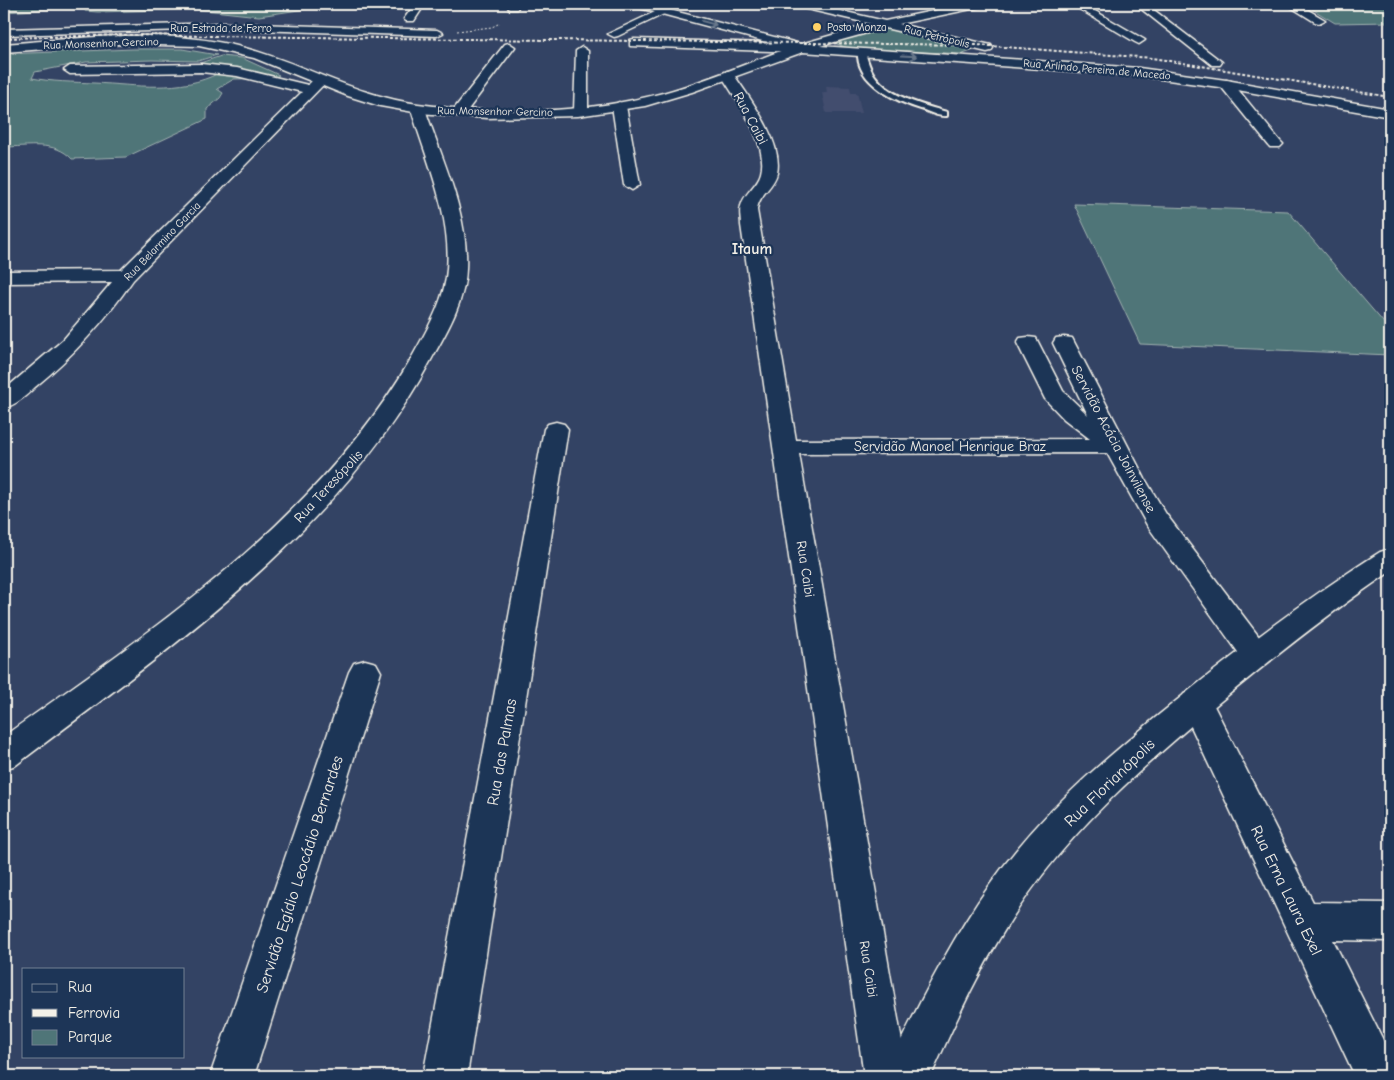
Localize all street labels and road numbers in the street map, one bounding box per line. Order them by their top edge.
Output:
street label: Rua Estrada de Ferro [170,22,272,35]
street label: Rua Petrópolis [903,22,971,51]
street label: Rua Monsenhor Gercino [43,35,159,52]
street label: Rua Arlindo Pereira de Macedo [1023,57,1171,82]
street label: Rua Caibi [730,89,771,147]
street label: Rua Monsenhor Gercino [437,104,553,119]
street label: Rua Belarmino Garcia [121,199,203,283]
street label: Servidão Acácia Joinvilense [1067,363,1160,516]
street label: Servidão Manoel Henrique Braz [854,438,1046,455]
street label: Rua Teresópolis [290,446,366,526]
street label: Rua Caibi [793,540,818,599]
street label: Rua das Palmas [484,697,520,807]
street label: Rua Florianópolis [1061,735,1159,830]
street label: Servidão Egídio Leocádio Bernardes [253,753,347,995]
street label: Rua Erna Laura Exel [1247,823,1325,958]
street label: Rua Caibi [856,940,881,999]

